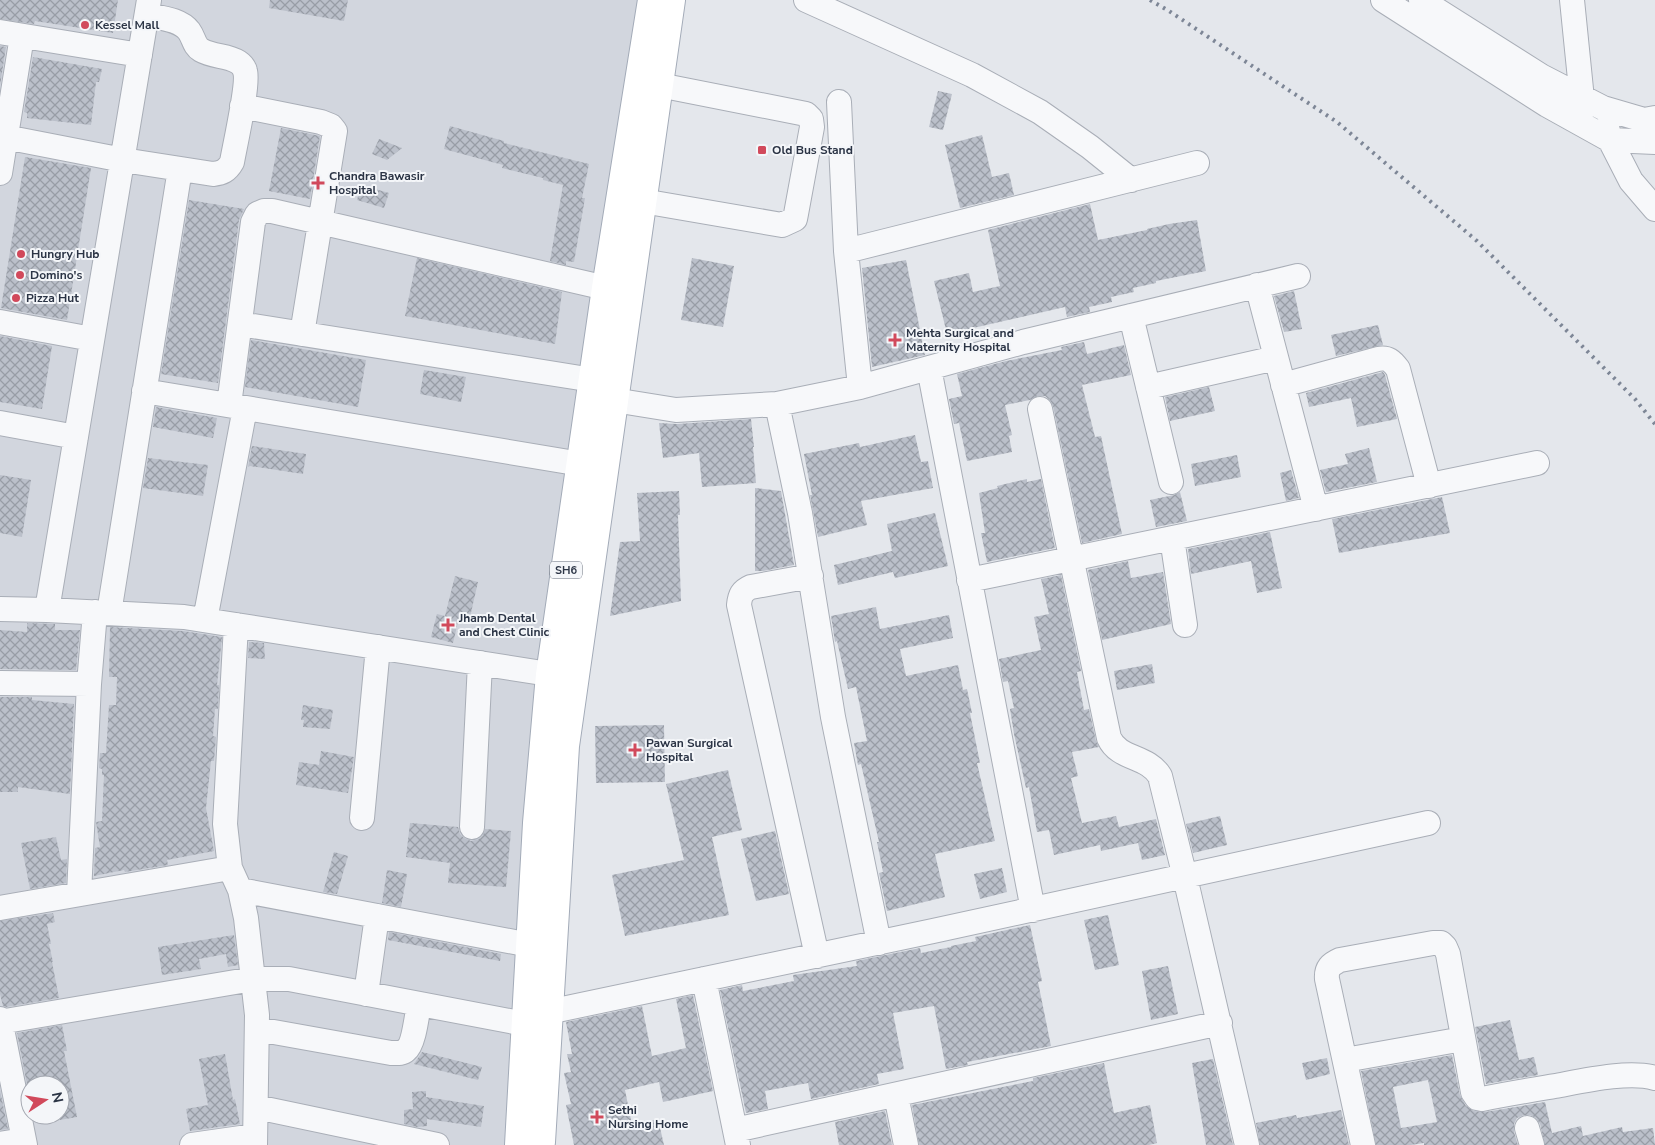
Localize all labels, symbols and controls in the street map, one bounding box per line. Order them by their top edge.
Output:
place label: Kessel Mall [95,17,159,33]
marker: Kessel Mall [79,19,91,31]
place label: Old Bus Stand [772,142,853,158]
marker: Old Bus Stand [756,144,768,156]
place label: Chandra Bawasir Hospital [329,168,425,198]
marker: Chandra Bawasir Hospital [311,176,325,190]
place label: Hungry Hub [31,246,100,262]
marker: Hungry Hub [15,248,27,260]
place label: Domino's [30,267,82,283]
marker: Domino's [14,269,26,281]
place label: Pizza Hut [26,290,79,306]
marker: Pizza Hut [10,292,22,304]
place label: Mehta Surgical and Maternity Hospital [906,325,1014,355]
marker: Mehta Surgical and Maternity Hospital [888,333,902,347]
road number: SH6 [550,562,582,578]
place label: Jhamb Dental and Chest Clinic [458,610,549,640]
marker: Jhamb Dental and Chest Clinic [441,618,455,632]
place label: Pawan Surgical Hospital [646,735,733,765]
marker: Pawan Surgical Hospital [628,743,642,757]
north arrow [20,1075,70,1125]
text: N [47,1090,68,1105]
place label: Sethi Nursing Home [608,1102,689,1132]
marker: Sethi Nursing Home [590,1110,604,1124]

